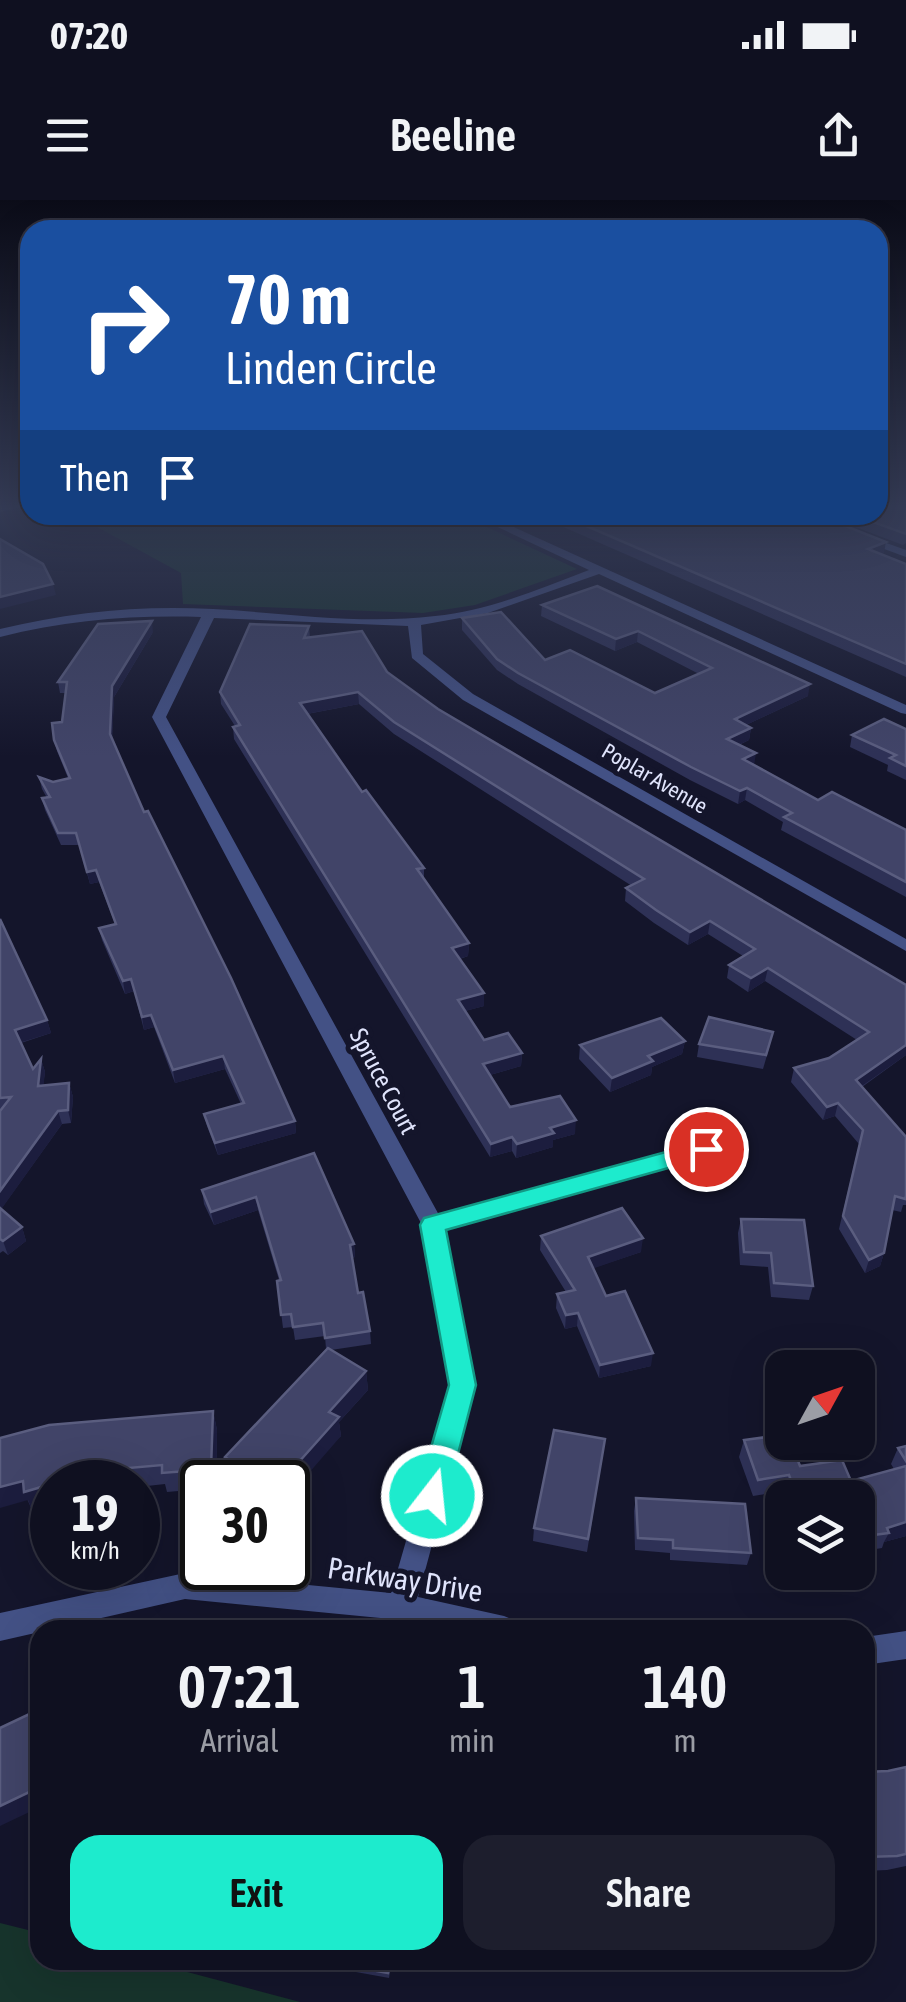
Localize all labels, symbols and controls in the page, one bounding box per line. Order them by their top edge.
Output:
text: 07:20 [50,14,128,57]
icon: menu [40,108,95,163]
icon: share [811,108,866,163]
text: Beeline [390,109,516,161]
text: 70 m [225,259,351,339]
icon: right [60,260,190,390]
text: Linden Circle [225,342,437,394]
icon: arrive [150,450,205,505]
text: Then [60,456,130,499]
street label: Poplar Avenue [597,737,713,819]
street label: Spruce Court [345,1024,423,1138]
pin [664,1107,749,1192]
icon: arrive [679,1122,734,1177]
north arrow [765,1350,875,1460]
map controls [765,1350,875,1590]
position arrow [380,1444,484,1548]
speed limit sign: 30 [180,1460,310,1590]
button: layers [765,1480,875,1590]
text: 19 [71,1484,118,1542]
text: km/h [70,1536,120,1564]
street label: Parkway Drive [325,1550,485,1608]
text: 07:21 [178,1652,301,1721]
text: 1 [458,1652,486,1721]
text: 140 [643,1652,727,1721]
text: Arrival [200,1722,279,1759]
text: min [449,1722,495,1759]
text: m [673,1722,696,1759]
button: Exit [70,1835,443,1950]
button: Share [463,1835,835,1950]

